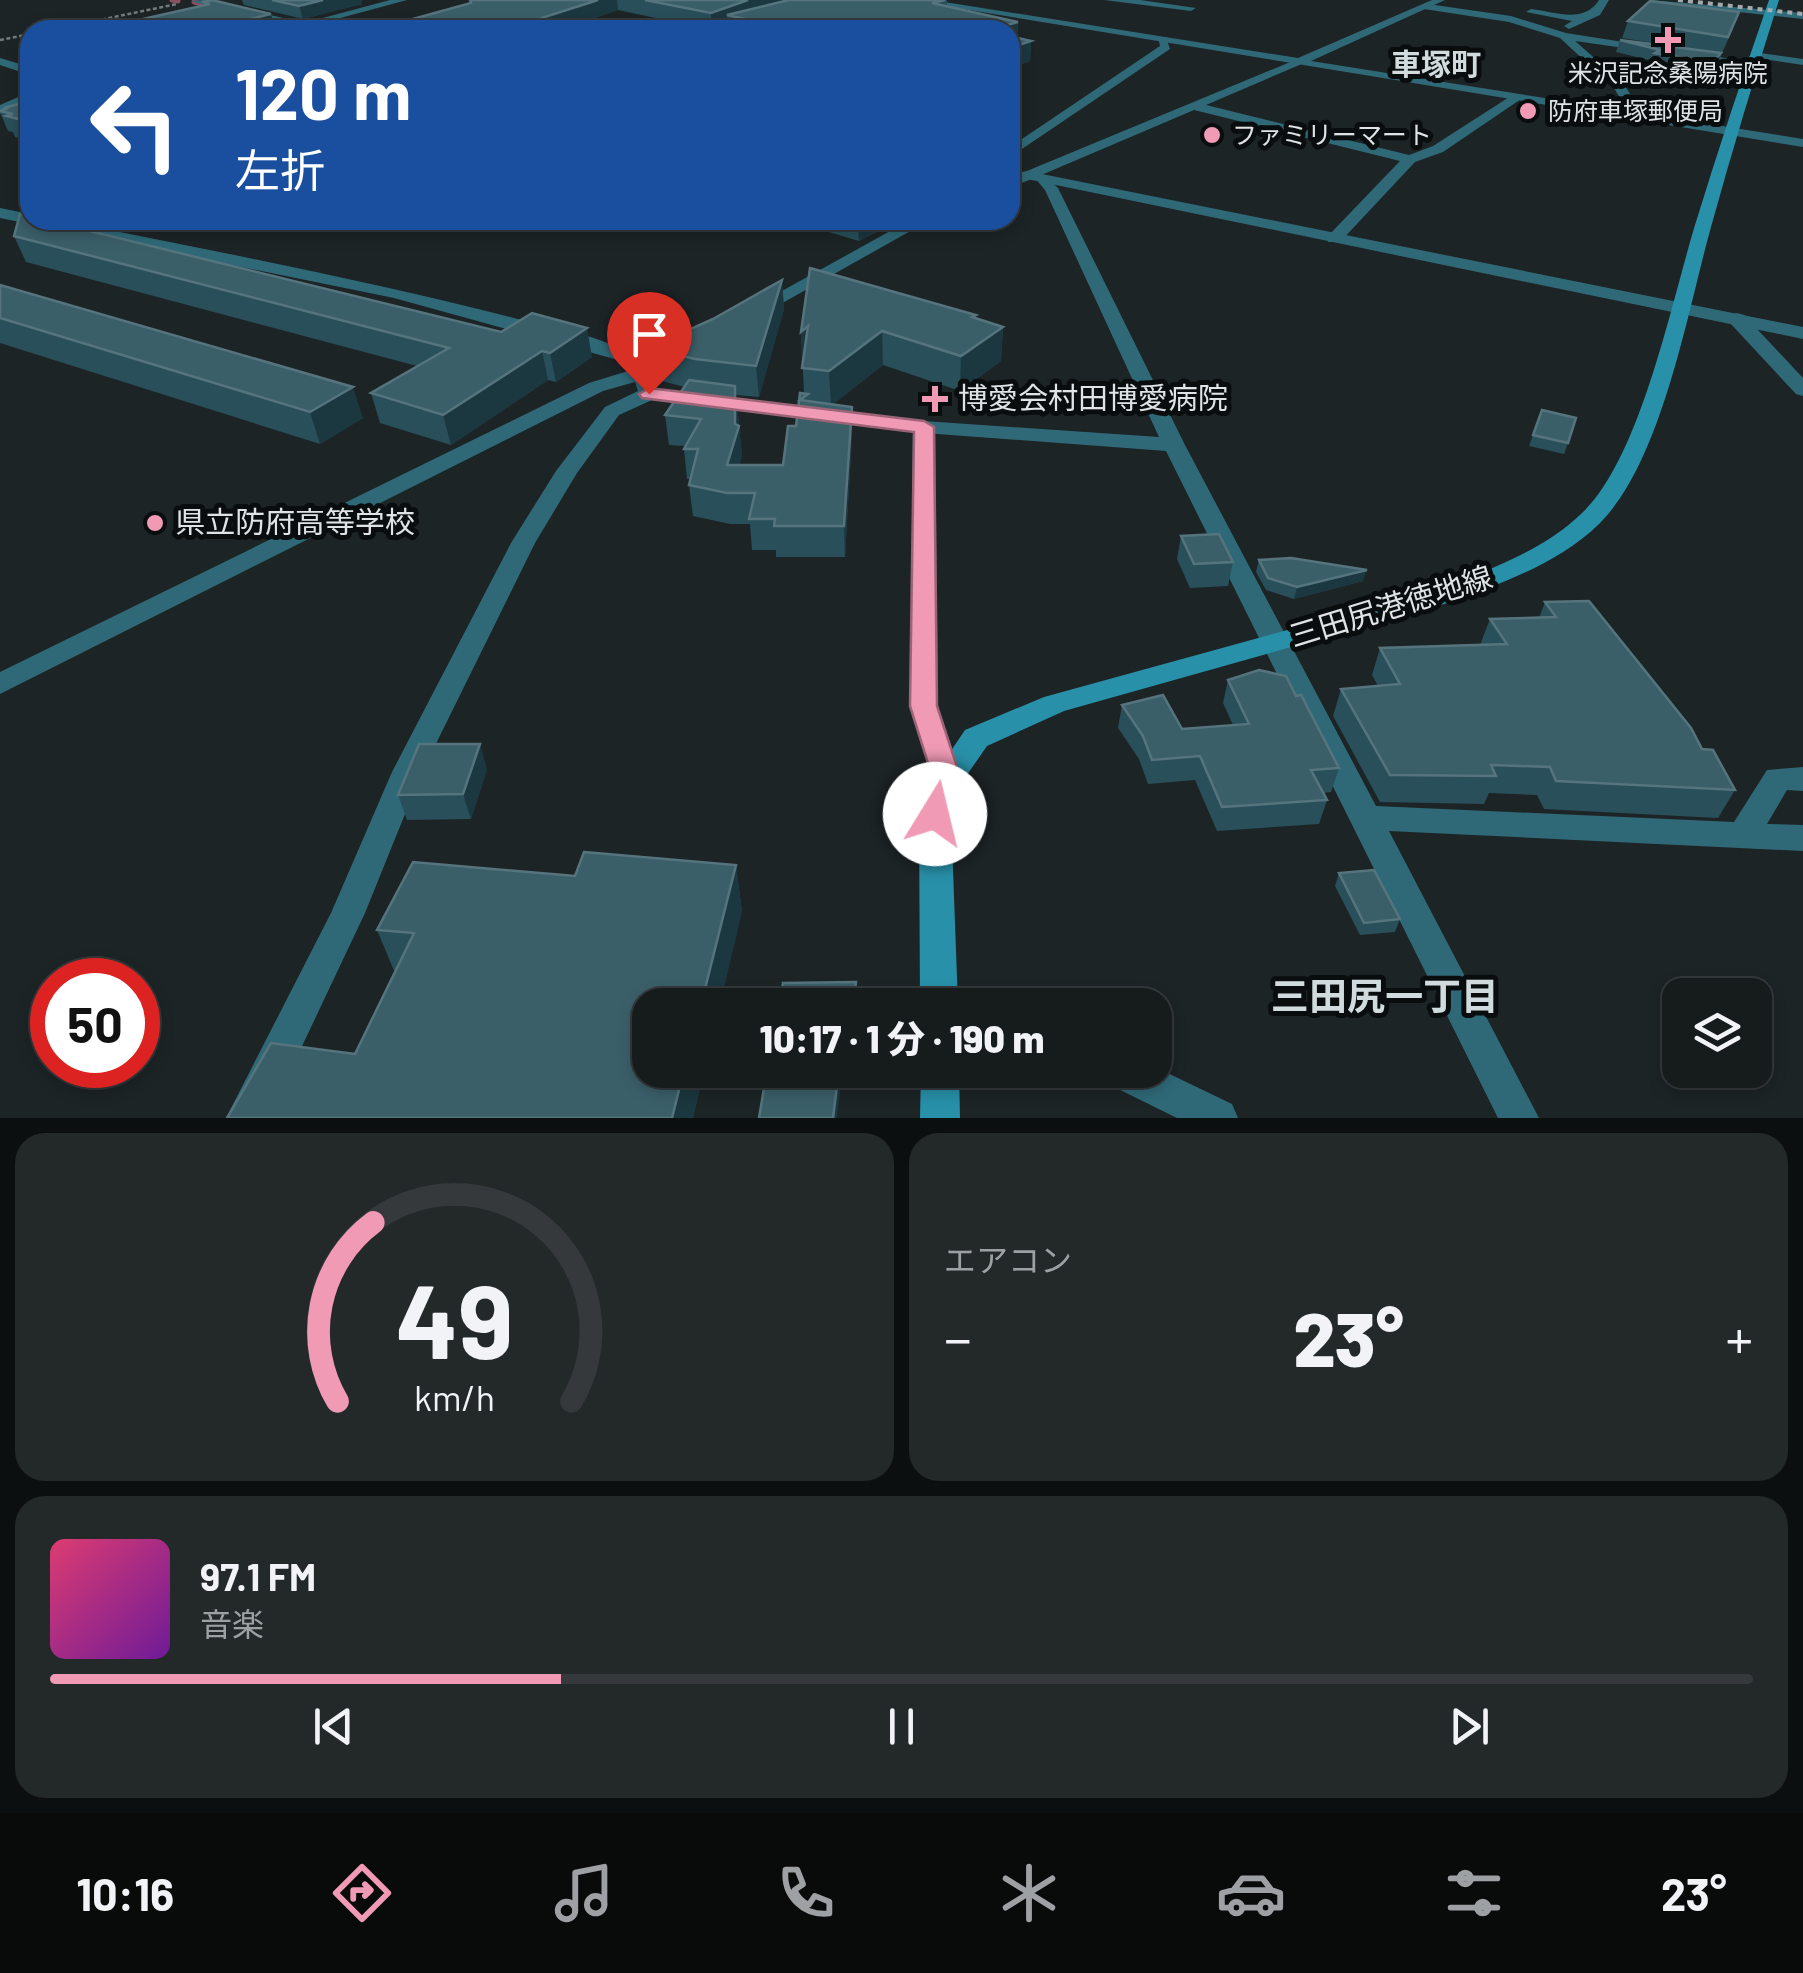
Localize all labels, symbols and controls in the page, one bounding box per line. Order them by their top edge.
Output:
marker: 米沢記念桑陽病院 [1655,27,1681,53]
district label: 車塚町 [1391,45,1481,81]
text: 120 m [235,50,411,134]
place label: 米沢記念桑陽病院 [1568,57,1768,87]
icon: left [70,60,200,190]
place label: 防府車塚郵便局 [1548,95,1723,125]
marker: 防府車塚郵便局 [1517,100,1539,122]
place label: ファミリーマート [1232,119,1432,149]
marker: ファミリーマート [1201,124,1223,146]
text: 左折 [235,142,325,196]
pin [607,292,692,395]
icon: arrive [622,307,677,362]
place label: 博愛会村田博愛病院 [958,379,1228,415]
marker: 博愛会村田博愛病院 [922,386,948,412]
place label: 県立防府高等学校 [175,503,415,539]
marker: 県立防府高等学校 [144,512,166,534]
street label: 三田尻港徳地線 [1285,557,1496,653]
position arrow [883,762,987,866]
speed limit sign: 50 [30,958,160,1088]
district label: 三田尻一丁目 [1271,972,1499,1018]
map controls [1662,978,1772,1088]
button: layers [1662,978,1772,1088]
text: 10:17 · 1 分 · 190 m [759,1015,1045,1061]
text: エアコン [944,1240,1072,1278]
text: 49 [395,1255,514,1380]
text: 23° [1293,1292,1404,1382]
text: − [944,1304,972,1370]
text: + [1725,1304,1753,1370]
text: km/h [414,1375,495,1418]
text: 97.1 FM [200,1553,316,1599]
text: 音楽 [200,1604,264,1642]
icon: previous [306,1699,361,1754]
icon: pause [874,1699,929,1754]
icon: next [1442,1699,1497,1754]
icon: directions [327,1858,397,1928]
icon: music [549,1858,619,1928]
icon: phone [771,1858,841,1928]
icon: climate [994,1858,1064,1928]
icon: car [1216,1858,1286,1928]
icon: filters [1439,1858,1509,1928]
text: 10:16 [76,1866,174,1920]
text: 23° [1661,1866,1727,1920]

